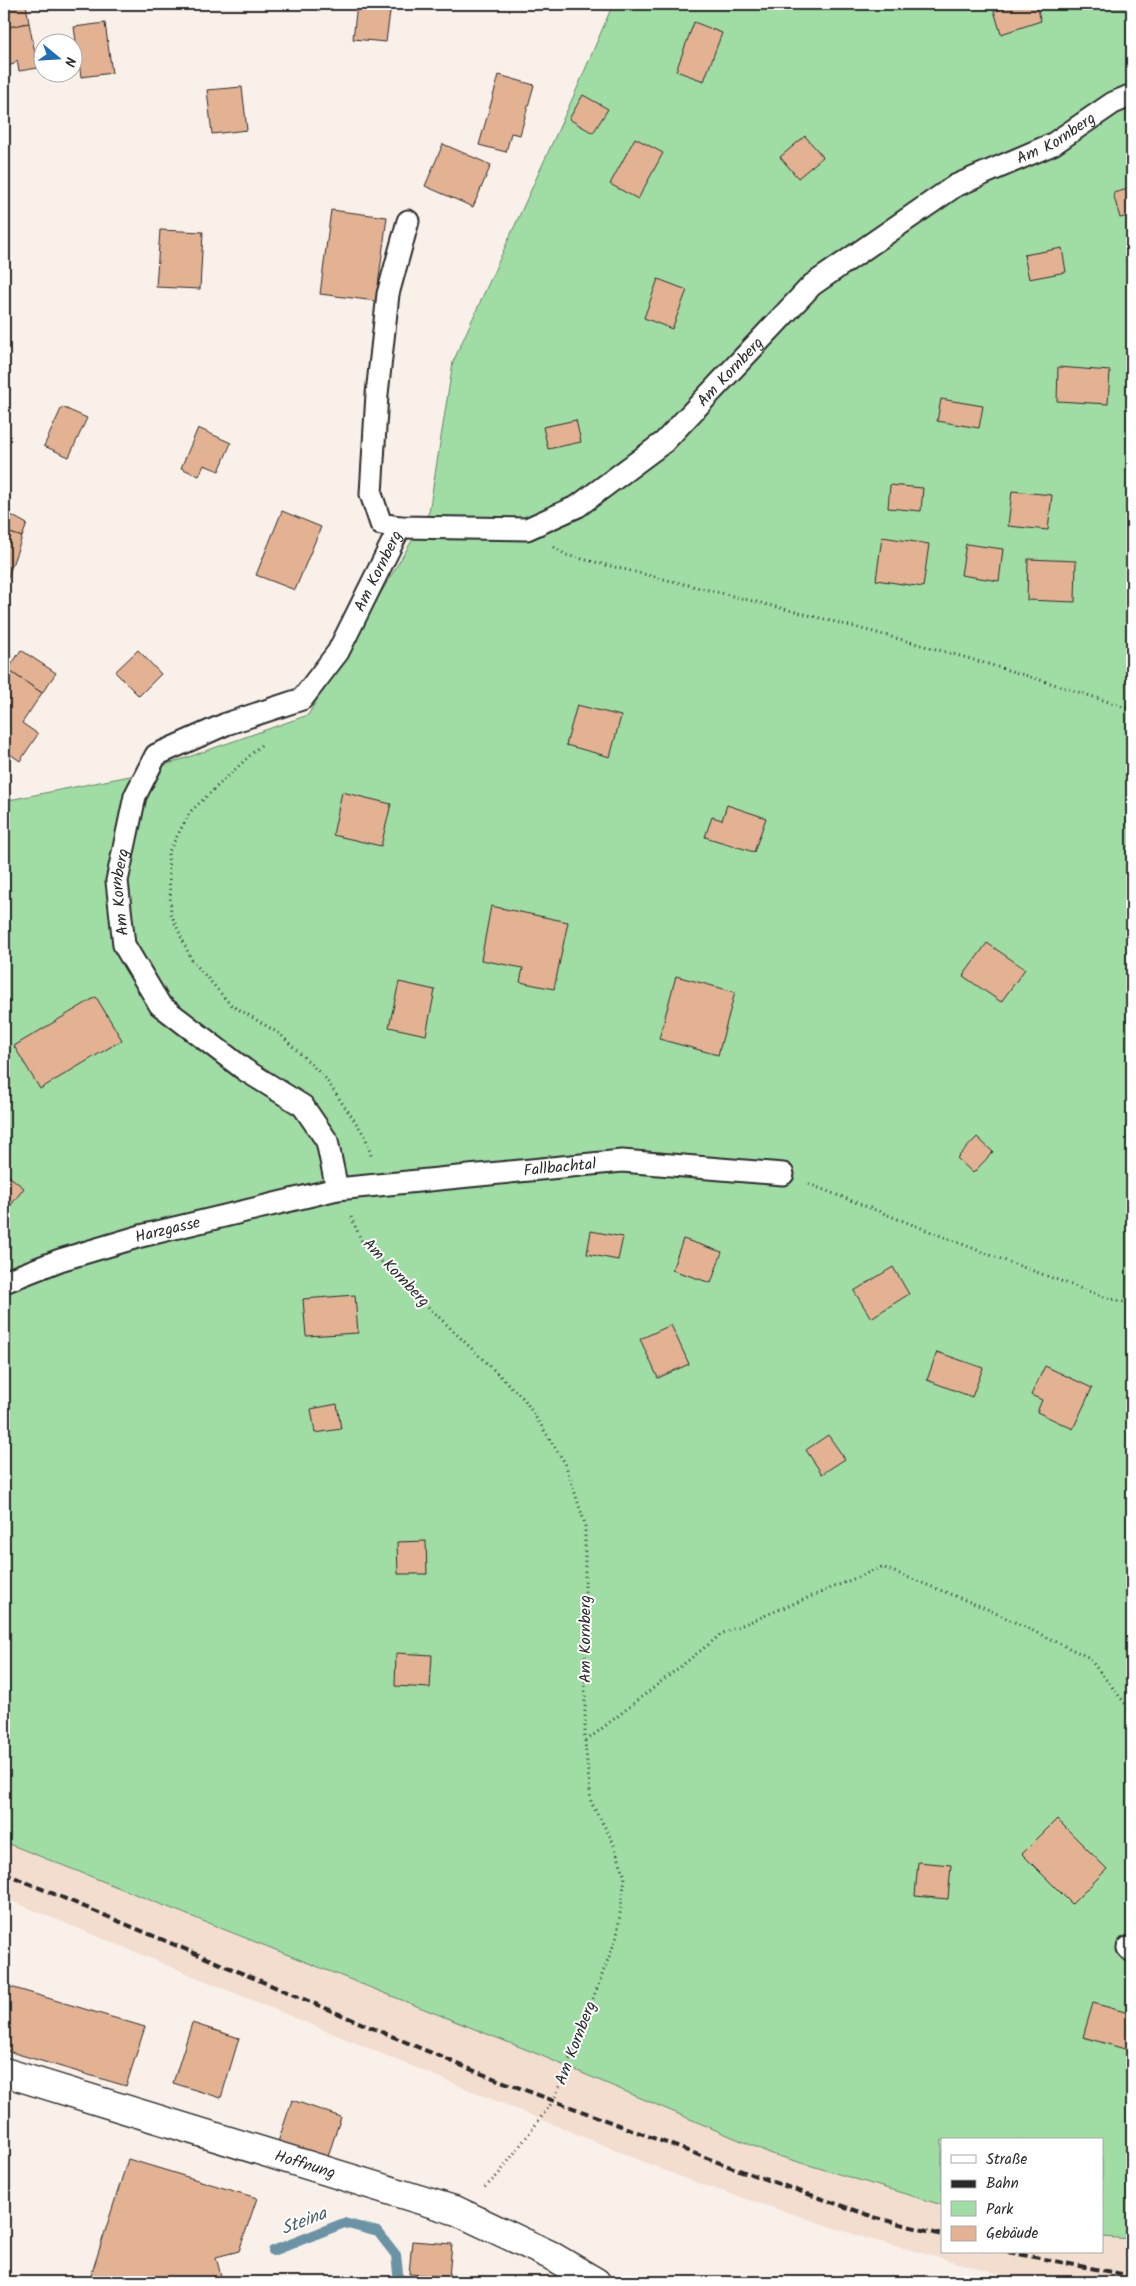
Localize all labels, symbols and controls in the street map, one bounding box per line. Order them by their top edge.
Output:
north arrow [32,32,82,82]
text: N [58,54,81,69]
street label: Am Kornberg [1012,106,1101,171]
street label: Am Kornberg [691,331,769,412]
street label: Am Kornberg [347,526,409,616]
street label: Am Kornberg [104,846,136,937]
street label: Fallbachtal [522,1151,597,1183]
street label: Harzgasse [132,1210,203,1250]
street label: Am Kornberg [356,1233,436,1313]
street label: Am Kornberg [573,1595,598,1683]
street label: Am Kornberg [549,1997,603,2089]
legend [941,2138,1104,2254]
street label: Hoffnung [272,2143,339,2186]
text: Straße [986,2148,1028,2172]
text: Bahn [986,2172,1019,2196]
text: Park [986,2198,1014,2222]
water label: Steina [277,2199,333,2244]
text: Gebäude [986,2222,1039,2246]

